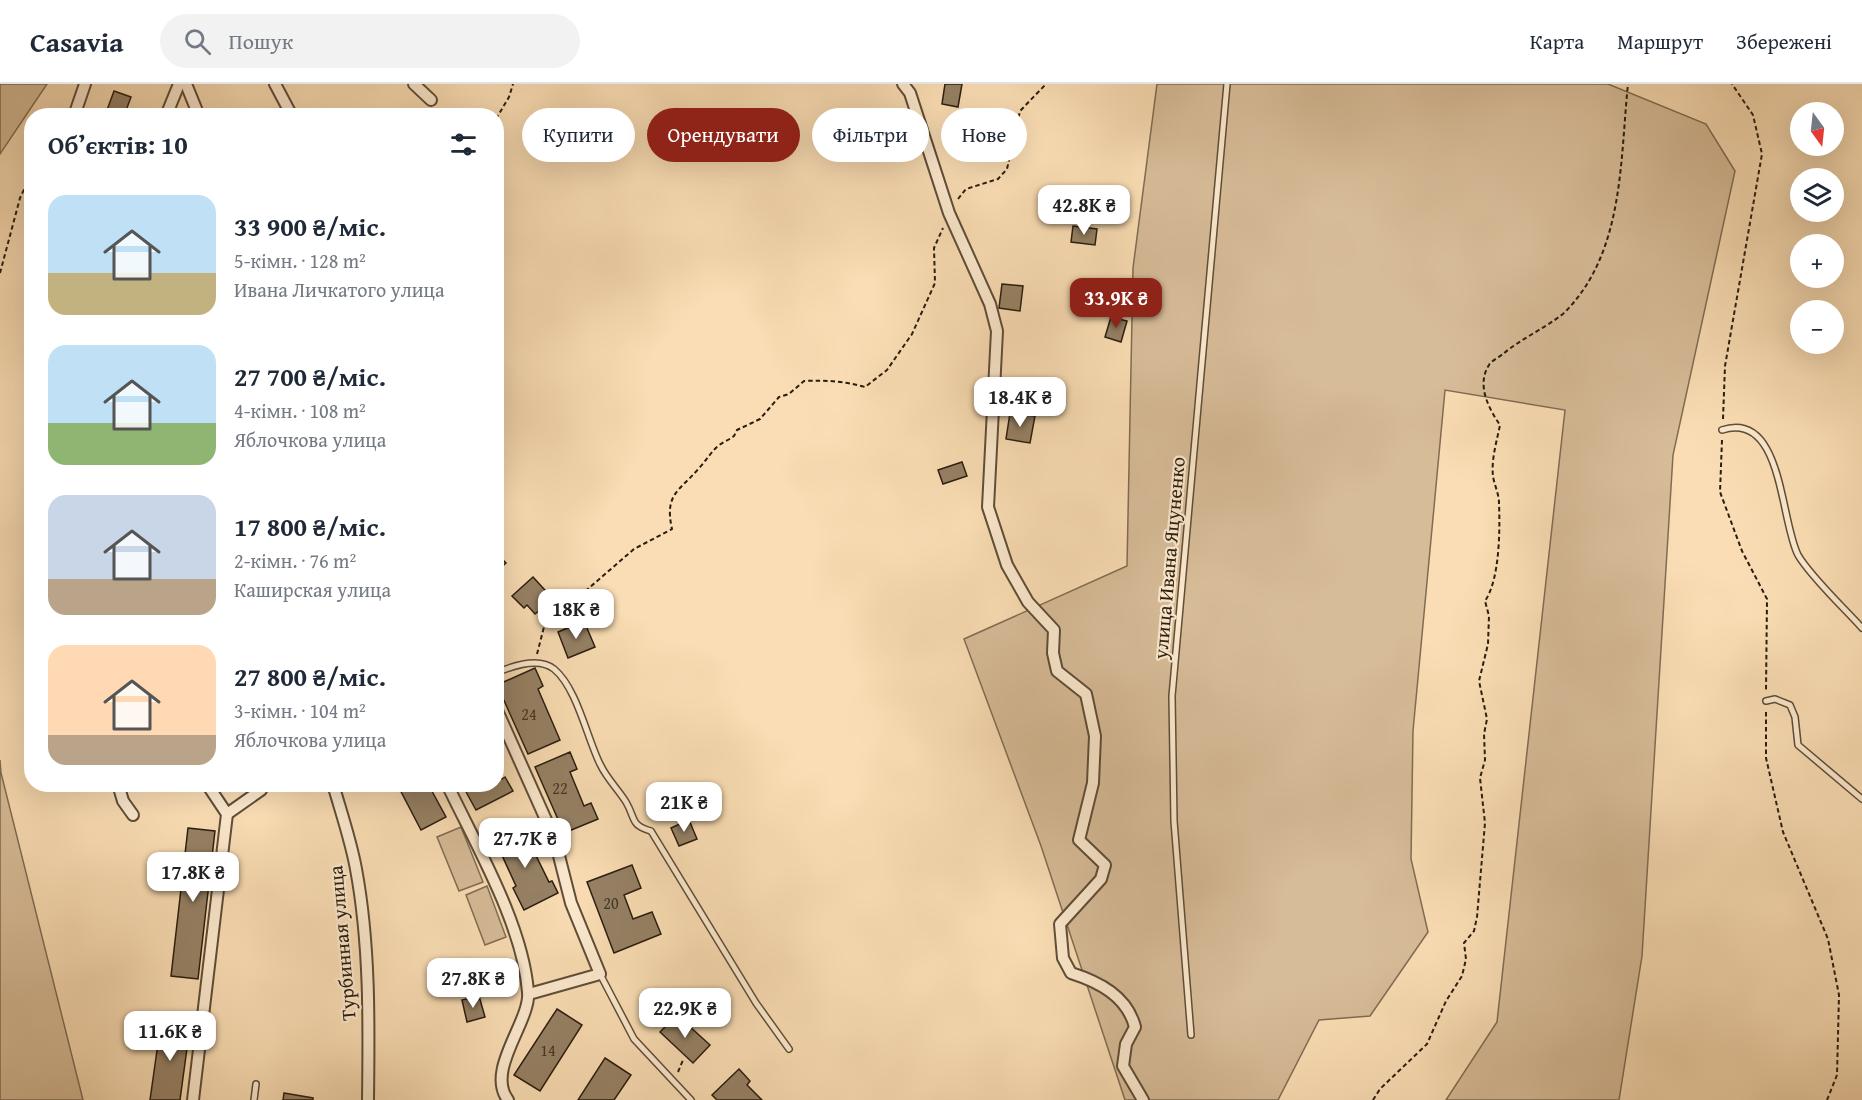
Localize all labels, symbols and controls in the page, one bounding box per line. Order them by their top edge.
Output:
search box [160,14,580,68]
text: Casavia [30,21,124,62]
icon: search [181,25,214,58]
text: Пошук [229,25,293,57]
text: Карта [1530,26,1584,57]
text: Маршрут [1617,26,1703,57]
text: Збережені [1736,26,1832,57]
north arrow [1790,102,1844,156]
map controls [1790,102,1844,354]
chip: Купити [522,108,635,162]
chip: Орендувати [647,108,800,162]
chip: Фільтри [812,108,929,162]
chip: Нове [941,108,1027,162]
text: Об’єктів: 10 [48,125,188,164]
icon: filters [447,128,480,161]
button: layers [1790,168,1844,222]
pin: 42.8K ₴ [1029,185,1139,236]
text: 42.8K ₴ [1052,190,1116,219]
text: 33 900 ₴/міс. [234,207,386,246]
icon: home [96,219,168,291]
button: + [1790,234,1844,288]
text: 5-кімн. · 128 m² [234,246,366,275]
text: Ивана Личкатого улица [234,275,445,304]
pin: 33.9K ₴ [1061,278,1171,329]
text: 33.9K ₴ [1084,283,1148,312]
button: − [1790,300,1844,354]
text: 27 700 ₴/міс. [234,357,386,396]
icon: home [96,369,168,441]
pin: 18.4K ₴ [965,377,1075,428]
text: 18.4K ₴ [988,382,1052,411]
text: 4-кімн. · 108 m² [234,396,366,425]
text: Яблочкова улица [234,425,386,454]
street label: улица Ивана Яцуненко [1145,455,1192,661]
text: 17 800 ₴/міс. [234,507,386,546]
icon: home [96,519,168,591]
text: 2-кімн. · 76 m² [234,546,356,575]
text: Каширская улица [234,575,391,604]
pin: 18K ₴ [534,589,618,640]
text: 18K ₴ [552,594,600,623]
text: 27 800 ₴/міс. [234,657,386,696]
icon: home [96,669,168,741]
text: 3-кімн. · 104 m² [234,696,366,725]
house number: 24 [521,702,537,726]
text: Яблочкова улица [234,725,386,754]
house number: 22 [552,776,568,800]
pin: 21K ₴ [642,782,726,833]
text: 21K ₴ [660,787,708,816]
pin: 27.7K ₴ [470,818,580,869]
text: 27.7K ₴ [493,823,557,852]
pin: 17.8K ₴ [138,852,248,903]
text: 17.8K ₴ [161,857,225,886]
street label: Турбинная улица [320,864,363,1022]
house number: 20 [603,891,619,915]
pin: 27.8K ₴ [418,958,528,1009]
text: 27.8K ₴ [441,963,505,992]
pin: 22.9K ₴ [630,988,740,1039]
text: 22.9K ₴ [653,993,717,1022]
pin: 11.6K ₴ [115,1011,225,1062]
text: 11.6K ₴ [138,1016,202,1045]
house number: 14 [540,1038,556,1062]

